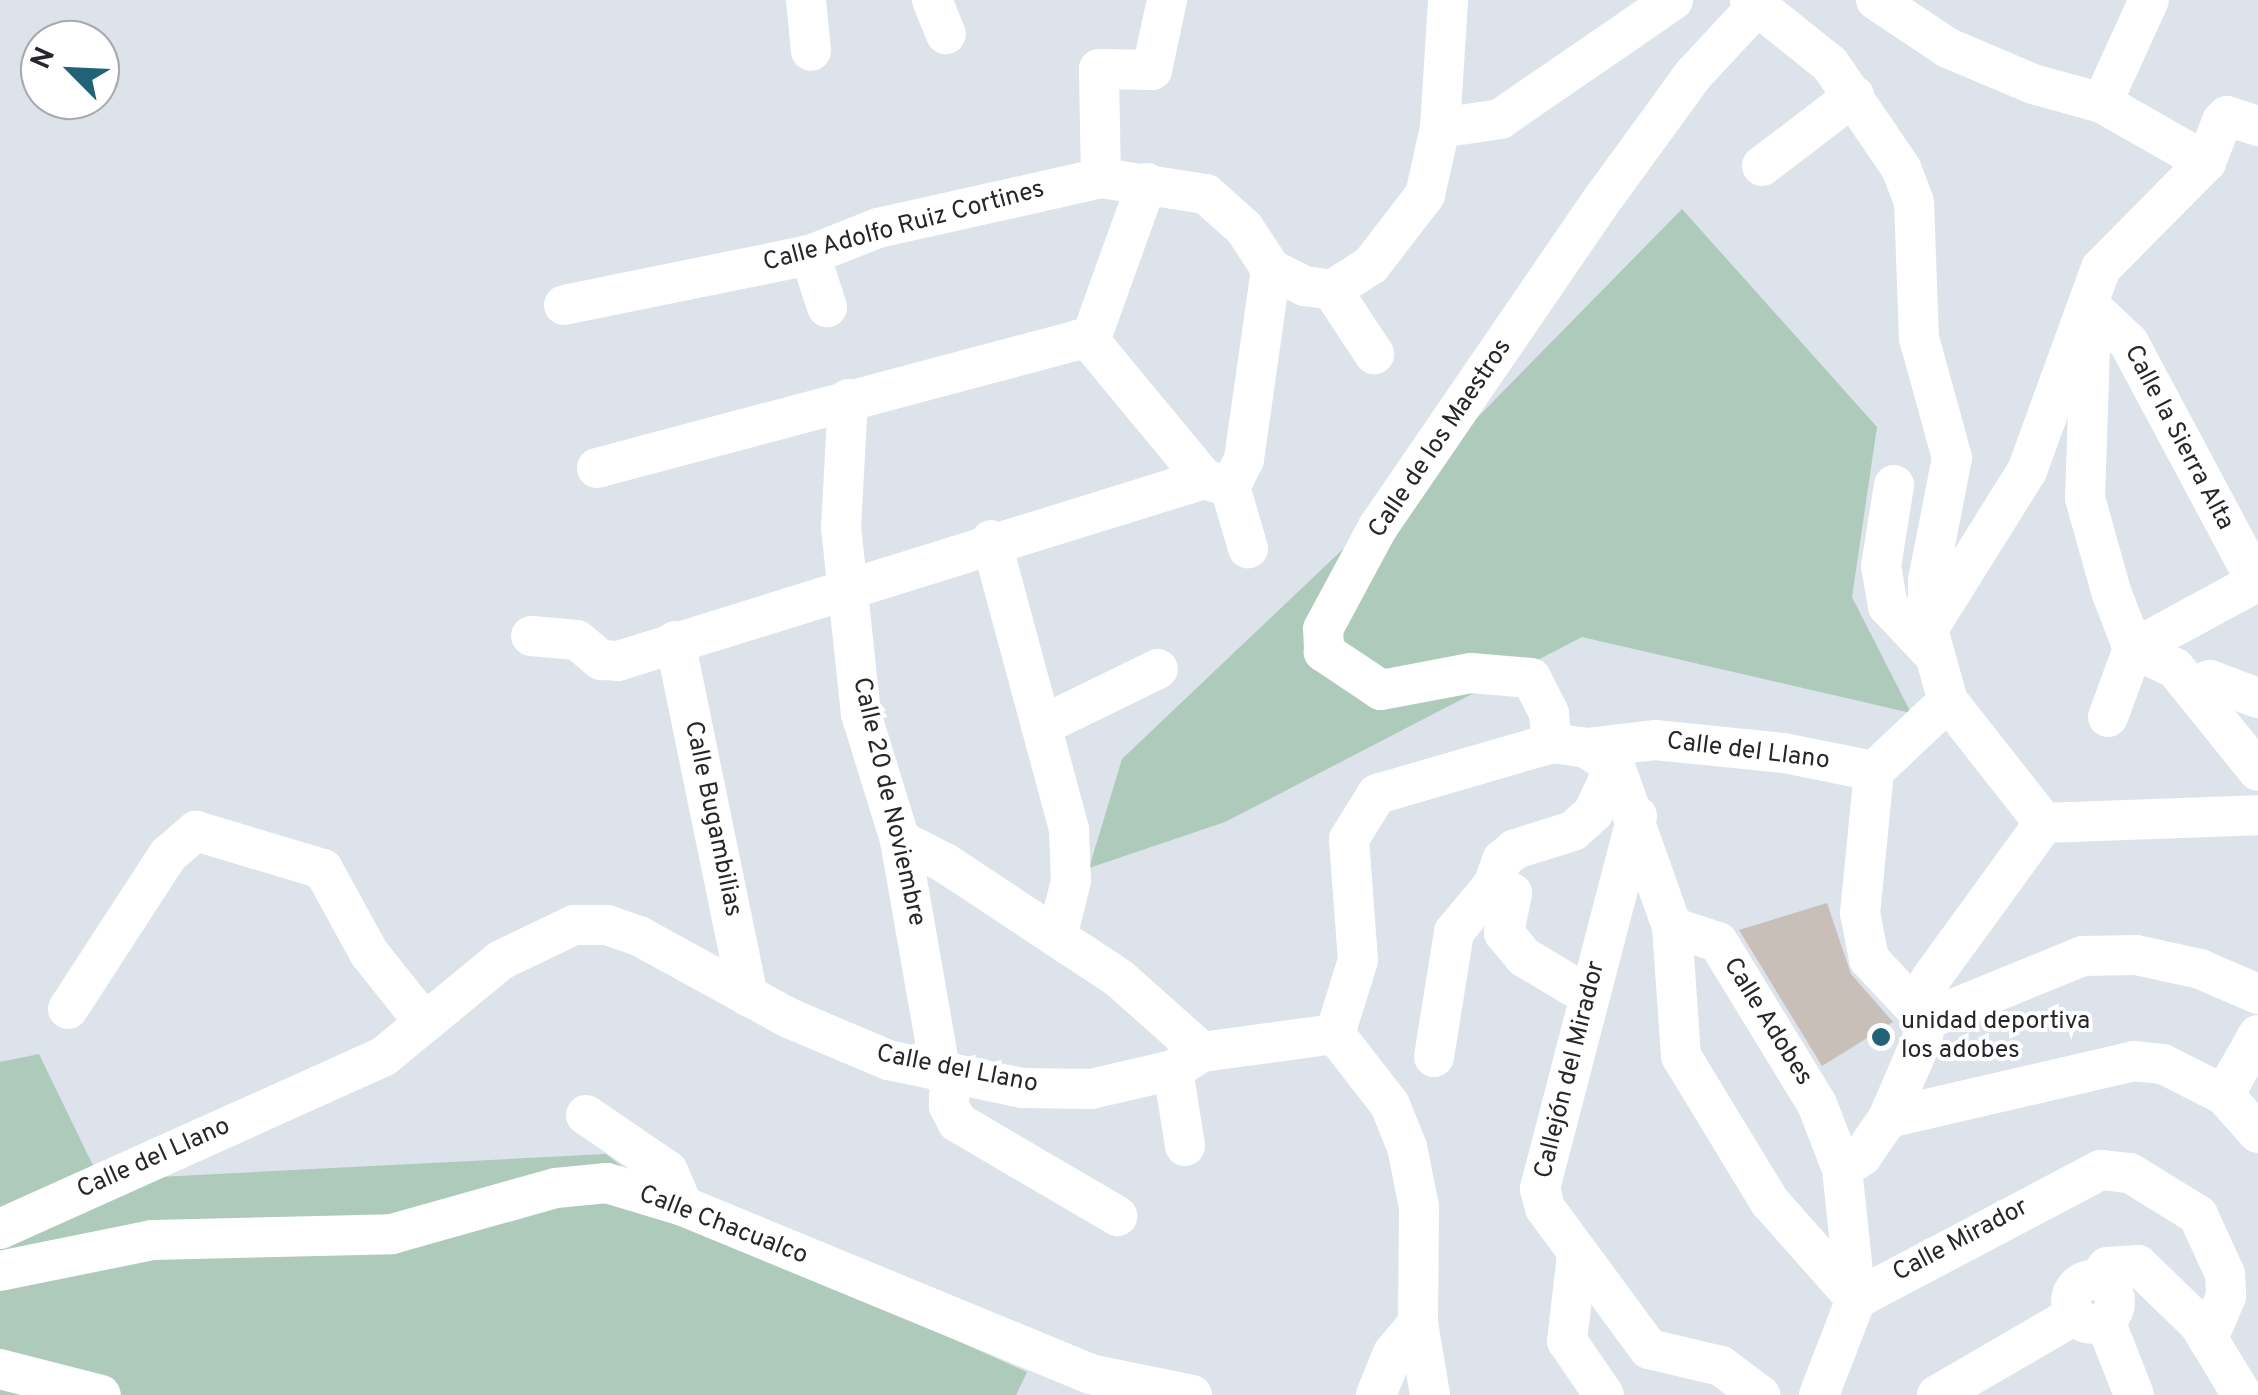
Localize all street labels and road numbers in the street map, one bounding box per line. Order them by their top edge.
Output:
street label: Calle Adolfo Ruiz Cortines [760,175,1048,279]
street label: Calle de los Maestros [1363,334,1519,544]
street label: Calle la Sierra Alta [2116,340,2240,536]
street label: Calle 20 de Noviembre [845,675,931,929]
street label: Calle Bugambilias [677,718,747,920]
street label: Calle del Llano [1665,727,1831,777]
street label: Calle Adobes [1716,952,1818,1092]
street label: Callejón del Mirador [1529,958,1613,1182]
street label: Calle del Llano [874,1040,1040,1100]
street label: Calle del Llano [73,1112,235,1206]
street label: Calle Chacualco [634,1180,812,1272]
street label: Calle Mirador [1888,1193,2034,1289]

